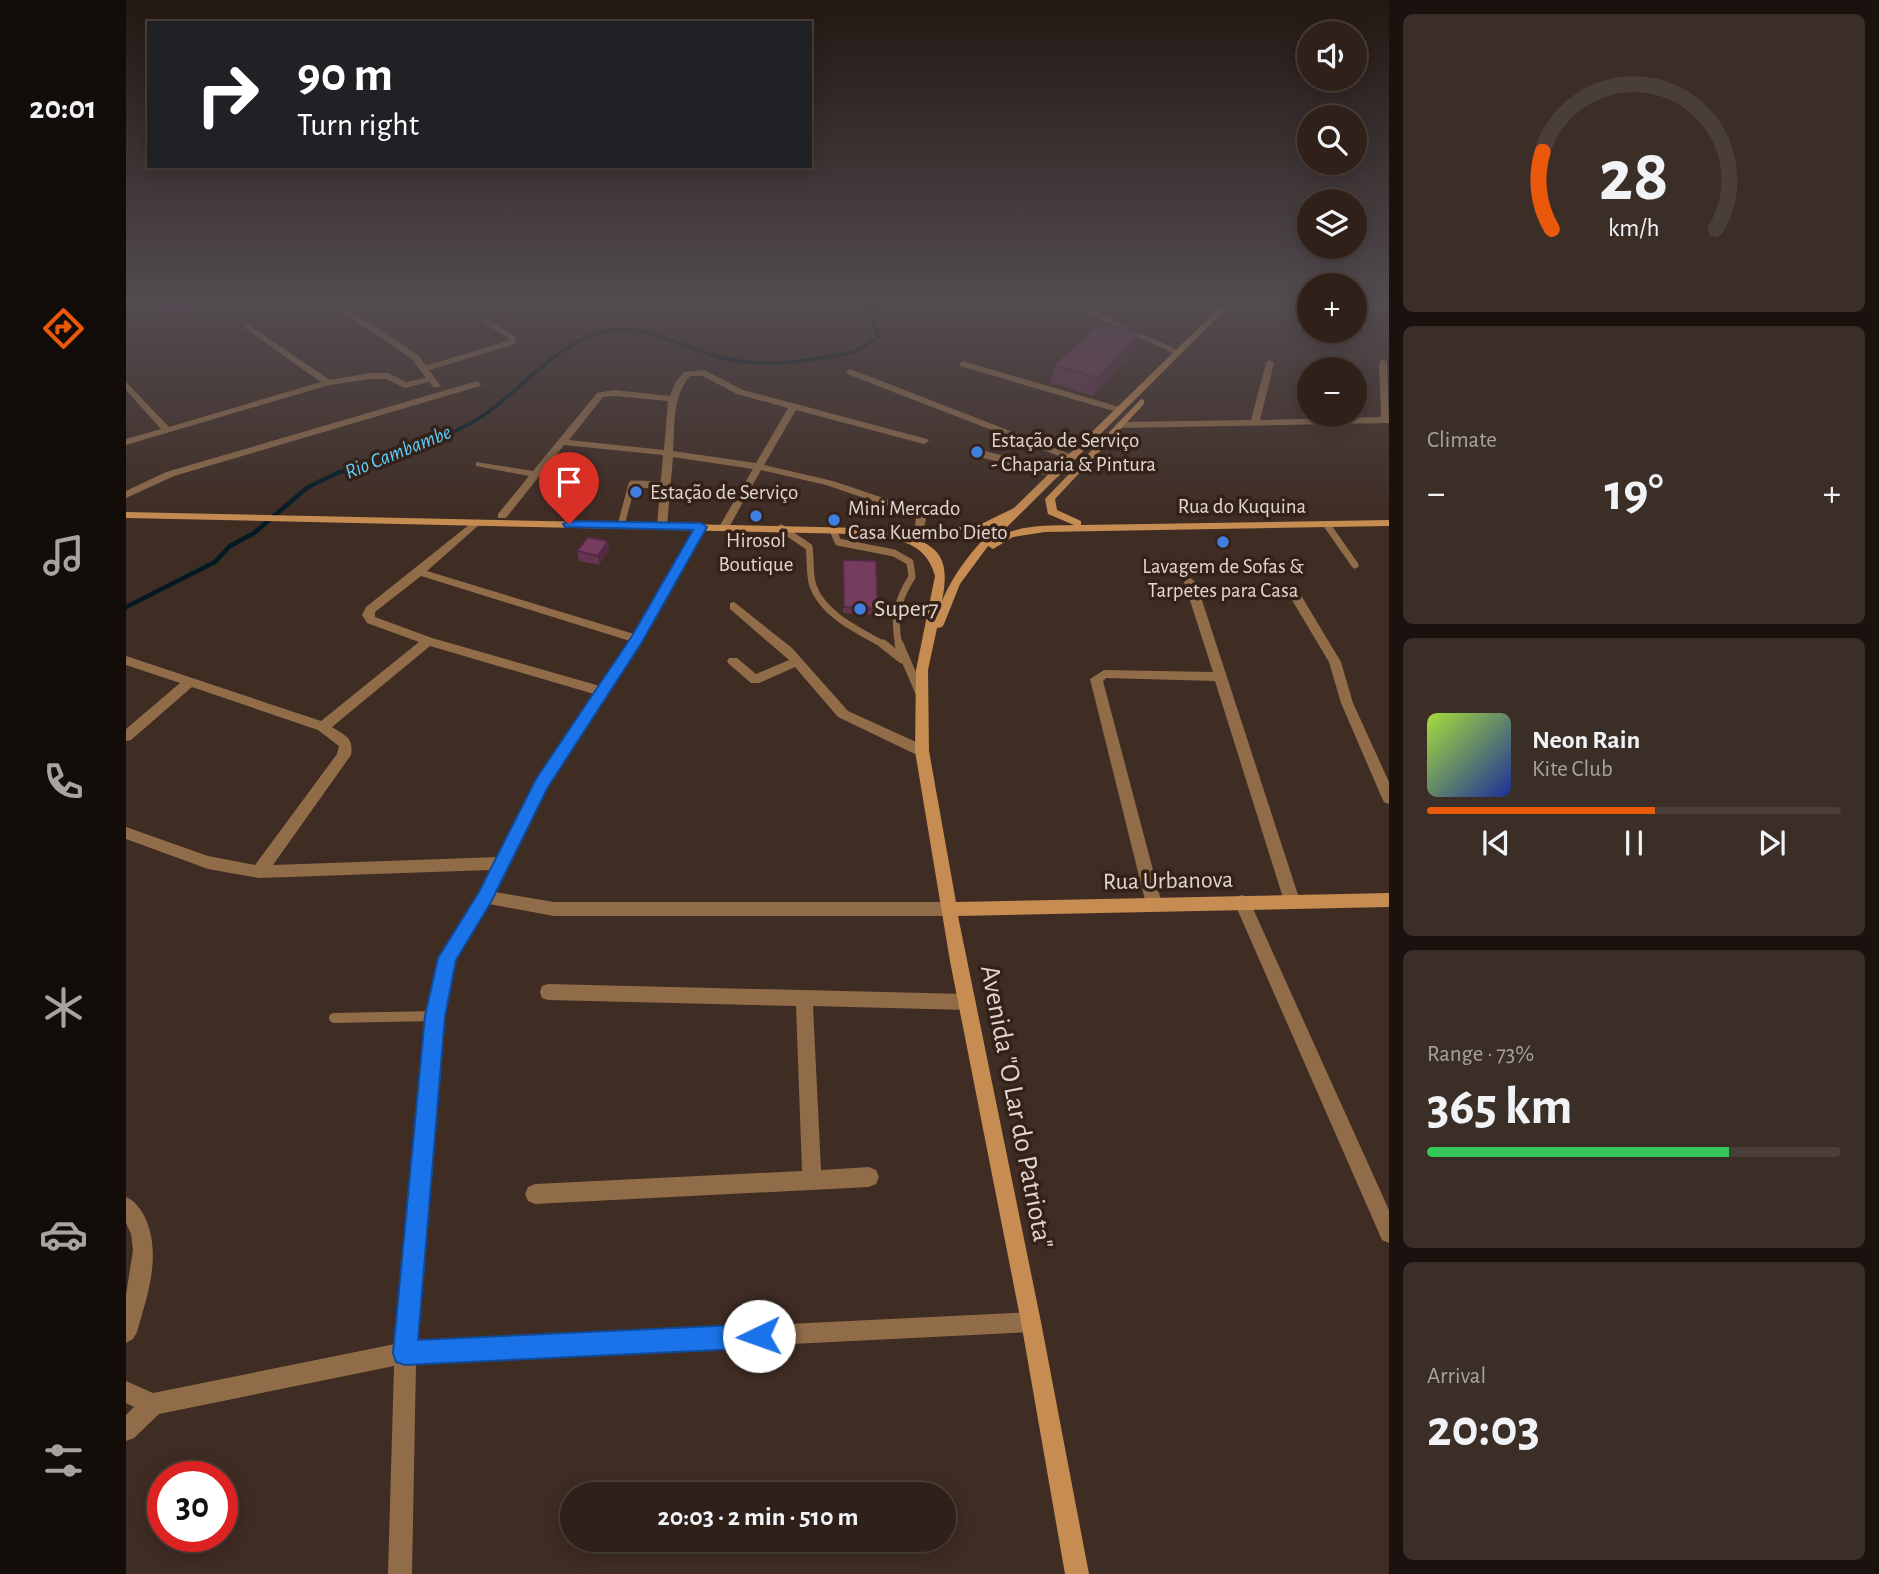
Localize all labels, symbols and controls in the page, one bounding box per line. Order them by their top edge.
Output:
map controls [1297,21,1367,427]
button: sound [1297,21,1367,91]
icon: right [182,49,273,140]
text: 90 m [297,51,393,100]
text: 20:01 [29,92,97,124]
button: search [1297,105,1367,175]
text: Turn right [297,109,419,141]
text: 28 [1599,141,1669,214]
button: layers [1297,189,1367,259]
text: km/h [1608,216,1660,241]
button: + [1297,273,1367,343]
icon: directions [39,304,88,353]
button: − [1297,357,1367,427]
water label: Rio Cambambe [342,421,454,483]
text: Climate [1427,429,1497,452]
place label: Estação de Serviço - Chaparia & Pintura [991,430,1156,475]
marker: Estação de Serviço - Chaparia & Pintura [969,444,985,460]
pin [539,452,599,524]
icon: arrive [550,463,588,501]
text: 19° [1604,467,1664,519]
text: − [1427,475,1445,513]
text: + [1823,475,1841,513]
place label: Estação de Serviço [650,482,798,503]
marker: Estação de Serviço [628,484,644,500]
street label: Rua do Kuquina [1178,496,1307,517]
place label: Mini Mercado Casa Kuembo Dieto [848,498,1008,543]
marker: Hirosol Boutique [748,508,764,524]
marker: Mini Mercado Casa Kuembo Dieto [826,512,842,528]
place label: Hirosol Boutique [719,530,793,575]
icon: music [39,531,88,580]
marker: Lavagem de Sofas & Tarpetes para Casa [1215,534,1231,550]
place label: Lavagem de Sofas & Tarpetes para Casa [1142,556,1304,601]
place label: Super7 [874,597,939,621]
marker: Super7 [852,601,868,617]
text: Neon Rain [1532,727,1640,753]
icon: phone [39,757,88,806]
text: Kite Club [1532,758,1613,781]
icon: previous [1477,824,1515,862]
icon: pause [1615,824,1653,862]
icon: next [1753,824,1791,862]
street label: Rua Urbanova [1103,868,1233,894]
street label: Avenida "O Lar do Patriota" [975,963,1057,1251]
icon: climate [39,983,88,1032]
text: Range · 73% [1427,1043,1534,1066]
text: 365 km [1427,1081,1573,1133]
icon: car [39,1210,88,1259]
position arrow [722,1299,796,1373]
text: Arrival [1427,1365,1486,1388]
text: 20:03 [1427,1403,1540,1455]
icon: filters [39,1436,88,1485]
speed limit sign: 30 [147,1461,238,1552]
text: 20:03 · 2 min · 510 m [658,1504,858,1530]

